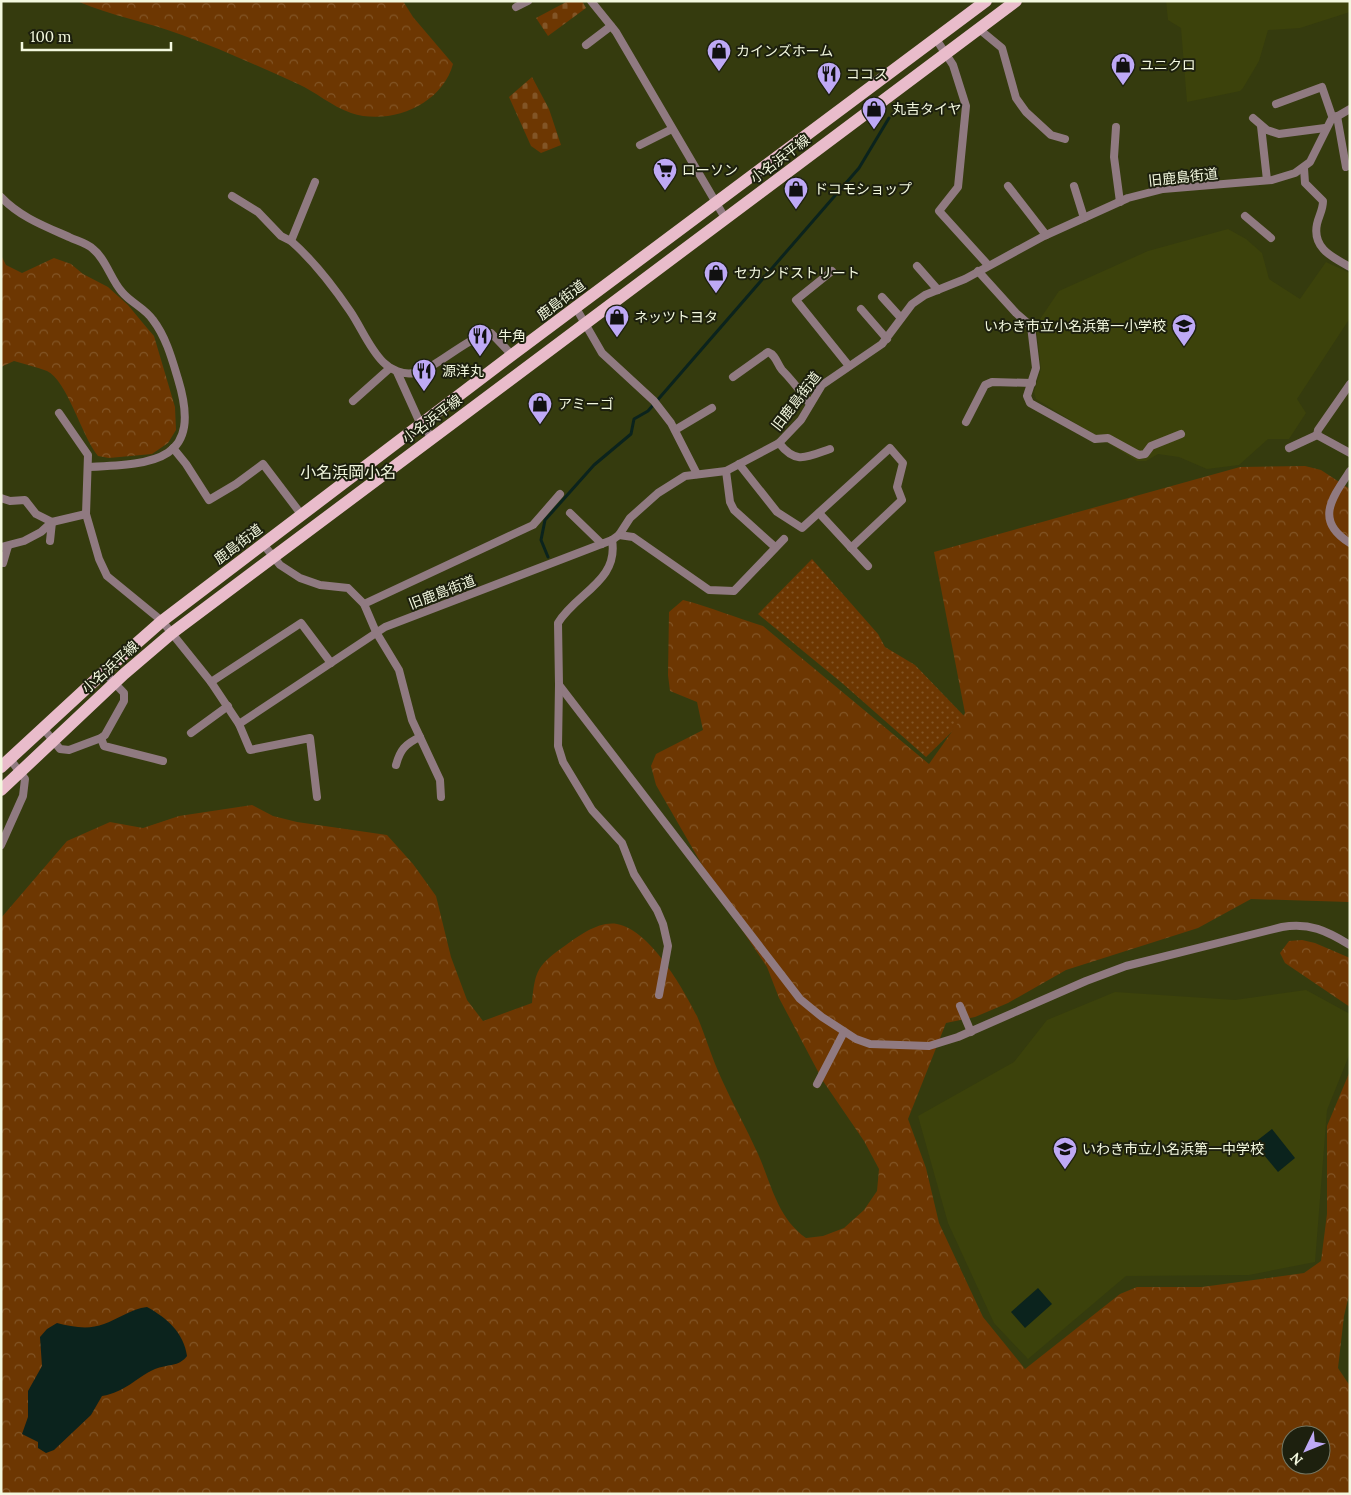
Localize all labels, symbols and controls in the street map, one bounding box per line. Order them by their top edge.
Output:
scale bar [22,20,171,52]
text: 100 m [30,27,71,46]
shop icon: カインズホーム [706,38,732,72]
place label: カインズホーム [736,42,833,60]
shop icon: ユニクロ [1110,52,1136,86]
place label: ユニクロ [1140,56,1196,74]
restaurant icon: ココス [816,61,842,95]
place label: ココス [846,65,888,83]
shop icon: 丸吉タイヤ [861,96,887,130]
place label: 丸吉タイヤ [892,100,962,118]
street label: 小名浜平線 [747,131,813,187]
supermarket icon: ローソン [652,157,678,191]
place label: ローソン [682,161,738,179]
street label: 旧鹿島街道 [1147,164,1219,190]
shop icon: ドコモショップ [783,176,809,210]
place label: ドコモショップ [814,180,912,198]
shop icon: セカンドストリート [703,260,729,294]
place label: セカンドストリート [734,264,860,282]
street label: 鹿島街道 [533,276,589,324]
shop icon: ネッツトヨタ [604,304,630,338]
place label: ネッツトヨタ [634,308,718,326]
school or university icon: いわき市立小名浜第一小学校 [1171,313,1197,347]
place label: いわき市立小名浜第一小学校 [984,317,1166,335]
restaurant icon: 牛角 [467,323,493,357]
place label: 牛角 [498,327,526,345]
restaurant icon: 源洋丸 [411,358,437,392]
place label: 源洋丸 [442,362,484,380]
street label: 旧鹿島街道 [767,368,825,434]
street label: 小名浜平線 [399,391,465,447]
shop icon: アミーゴ [527,391,553,425]
place label: アミーゴ [558,395,614,413]
district label: 小名浜岡小名 [300,462,396,482]
street label: 鹿島街道 [210,520,266,568]
street label: 旧鹿島街道 [406,571,478,613]
street label: 小名浜平線 [78,637,142,697]
school or university icon: いわき市立小名浜第一中学校 [1052,1136,1078,1170]
place label: いわき市立小名浜第一中学校 [1082,1140,1264,1158]
north arrow [1281,1425,1331,1475]
text: N [1286,1449,1307,1469]

